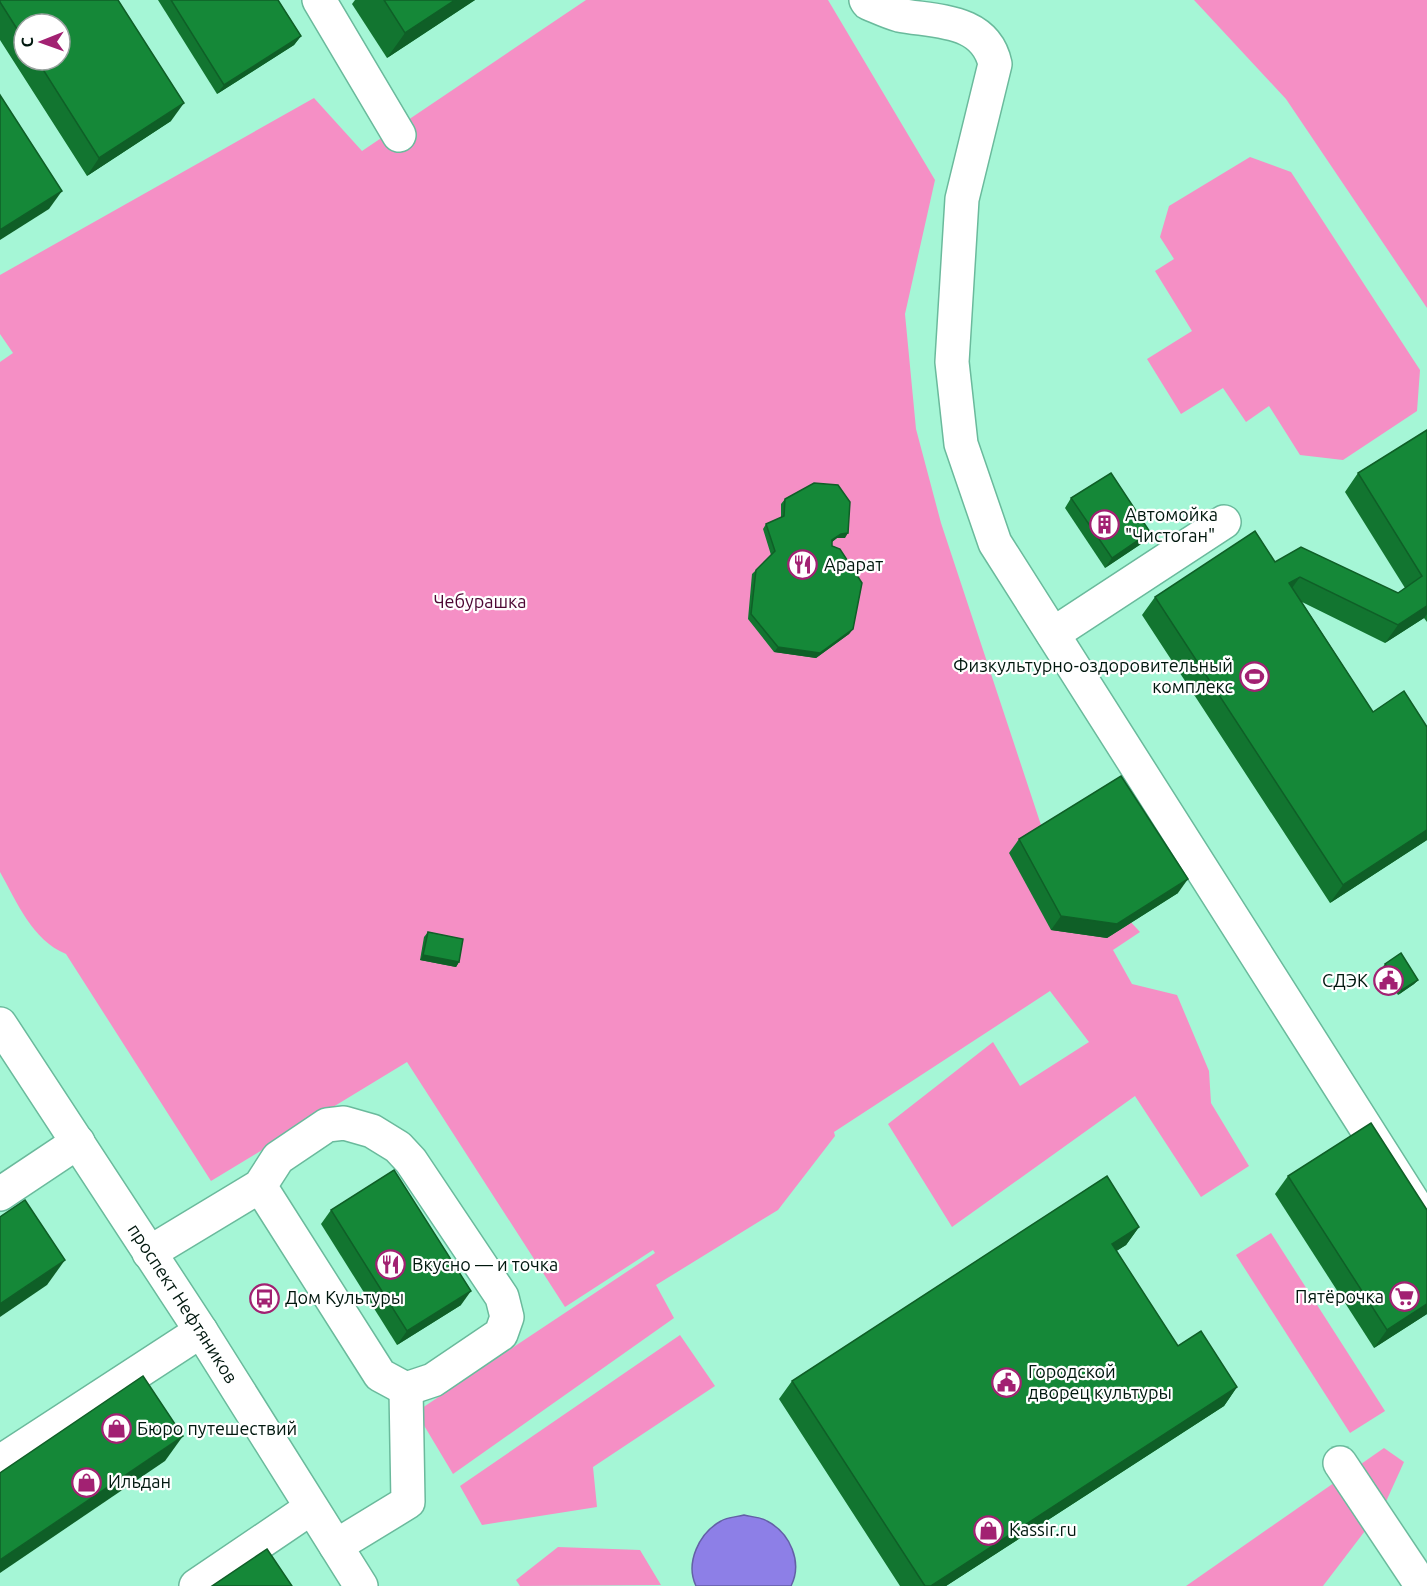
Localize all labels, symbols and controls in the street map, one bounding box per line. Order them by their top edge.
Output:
north arrow [12,12,72,72]
text: С [18,37,36,48]
place label: Автомойка "Чистоган" [1125,504,1218,545]
building icon: Автомойка "Чистоган" [1088,509,1120,541]
restaurant icon: Арарат [787,549,819,581]
place label: Арарат [824,554,883,574]
park label: Чебурашка [433,591,527,611]
place label: Физкультурно-оздоровительный комплекс [953,655,1233,696]
sports icon: Физкультурно-оздоровительный комплекс [1238,660,1270,692]
public building icon: СДЭК [1373,965,1405,997]
place label: СДЭК [1322,970,1368,990]
street label: проспект Нефтяников [125,1220,242,1387]
restaurant icon: Вкусно — и точка [375,1249,407,1281]
place label: Вкусно — и точка [412,1254,558,1274]
supermarket icon: Пятёрочка [1389,1281,1421,1313]
bus stop icon: Дом Культуры [248,1282,280,1314]
place label: Пятёрочка [1295,1286,1384,1306]
place label: Дом Культуры [285,1287,404,1307]
place label: Городской дворец культуры [1028,1361,1172,1402]
public building icon: Городской дворец культуры [991,1366,1023,1398]
shop icon: Бюро путешествий [100,1413,132,1445]
place label: Бюро путешествий [137,1418,297,1438]
shop icon: Ильдан [71,1466,103,1498]
place label: Ильдан [108,1471,171,1491]
shop icon: Kassir.ru [972,1514,1004,1546]
place label: Kassir.ru [1009,1519,1077,1539]

